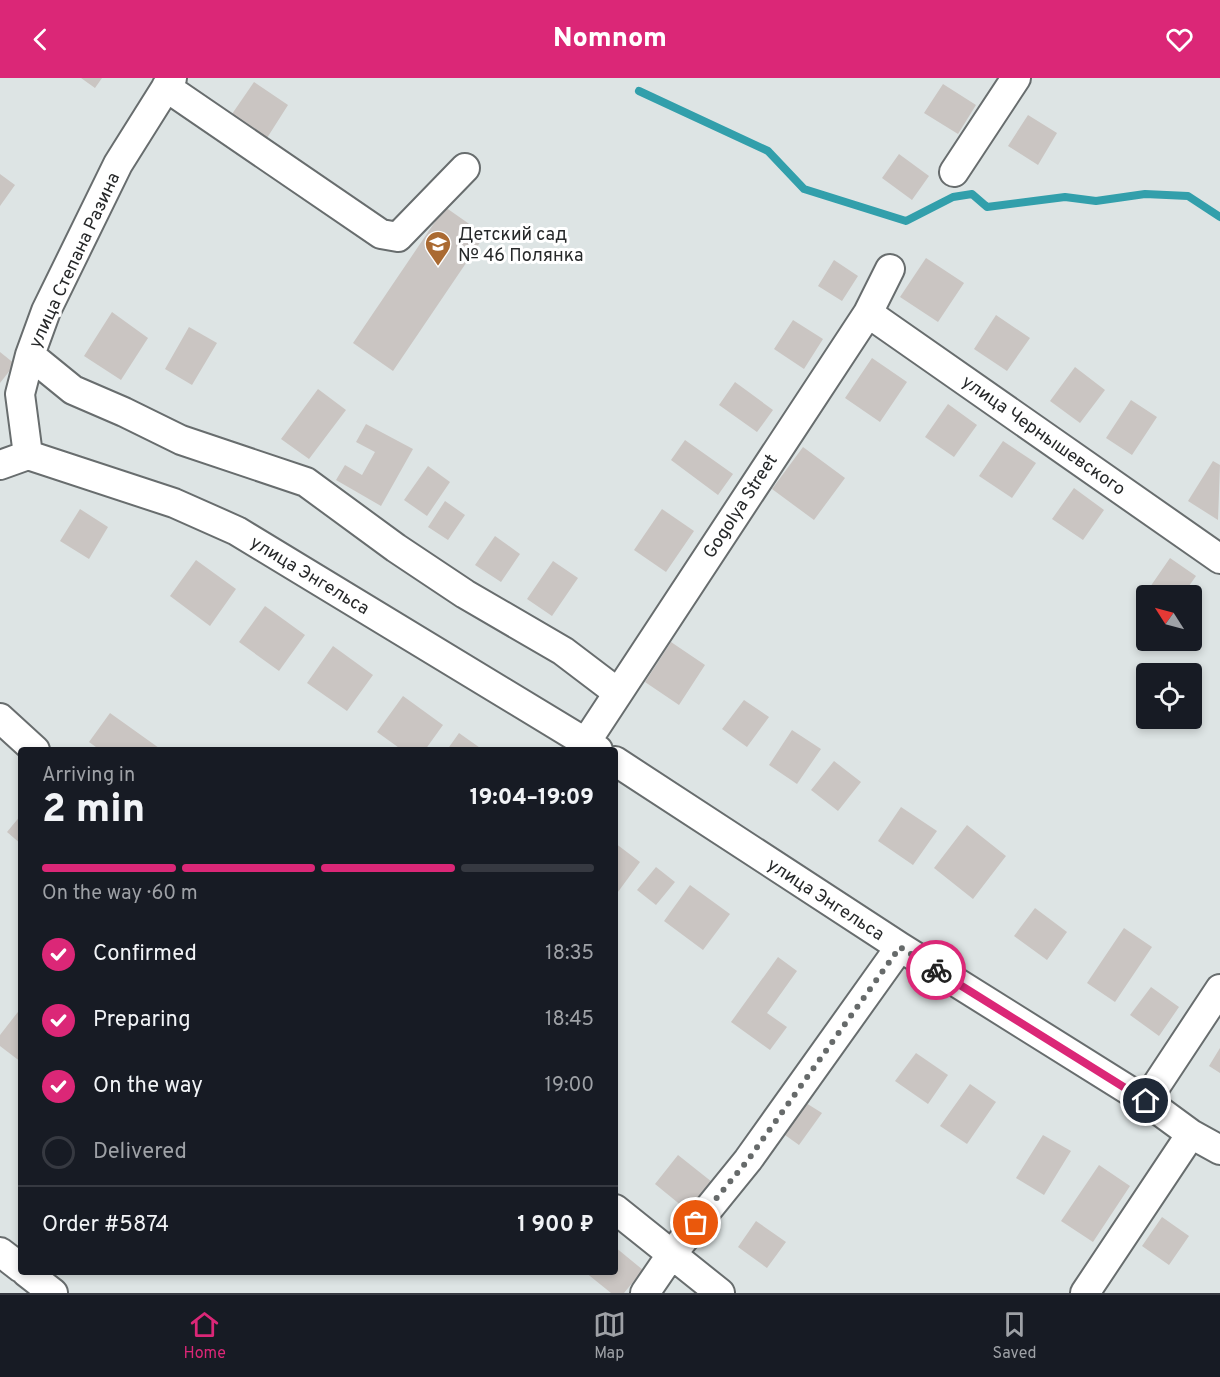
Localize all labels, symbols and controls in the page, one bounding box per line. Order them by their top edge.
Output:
text: Nomnom [553,22,667,56]
icon: back [24,23,57,56]
icon: heart [1163,23,1196,56]
street label: улица Степана Разина [25,169,126,352]
place label: Детский сад № 46 Полянка [458,224,583,268]
school or university icon: Детский сад № 46 Полянка [423,229,453,267]
street label: улица Чернышевского [957,371,1130,502]
street label: Gogolya Street [699,450,784,563]
street label: улица Энгельса [245,532,373,621]
north arrow [1136,585,1202,651]
map controls [1136,585,1202,729]
button: locate [1136,663,1202,729]
text: Arriving in [42,763,135,789]
text: 19:04–19:09 [470,785,594,812]
text: 2 min [42,787,145,836]
street label: улица Энгельса [762,854,888,947]
text: On the way · 60 m [42,881,198,907]
icon: check [42,938,75,971]
courier [906,940,966,1000]
text: Confirmed [93,941,197,968]
text: 18:35 [545,941,594,967]
icon: bike [920,954,953,987]
icon: check [42,1004,75,1037]
text: Preparing [93,1007,191,1034]
text: 18:45 [545,1007,594,1033]
icon: check [42,1070,75,1103]
text: On the way [93,1073,203,1100]
text: 19:00 [545,1073,594,1099]
pin [1120,1075,1171,1126]
icon: home [1129,1084,1162,1117]
text: Delivered [93,1139,187,1166]
pin [670,1197,721,1248]
icon: bag [679,1206,712,1239]
text: Order #5874 [42,1212,169,1239]
text: 1 900 ₽ [517,1212,594,1239]
tab: Home [183,1308,226,1364]
tab: Map [593,1308,626,1364]
tab: Saved [993,1308,1037,1364]

